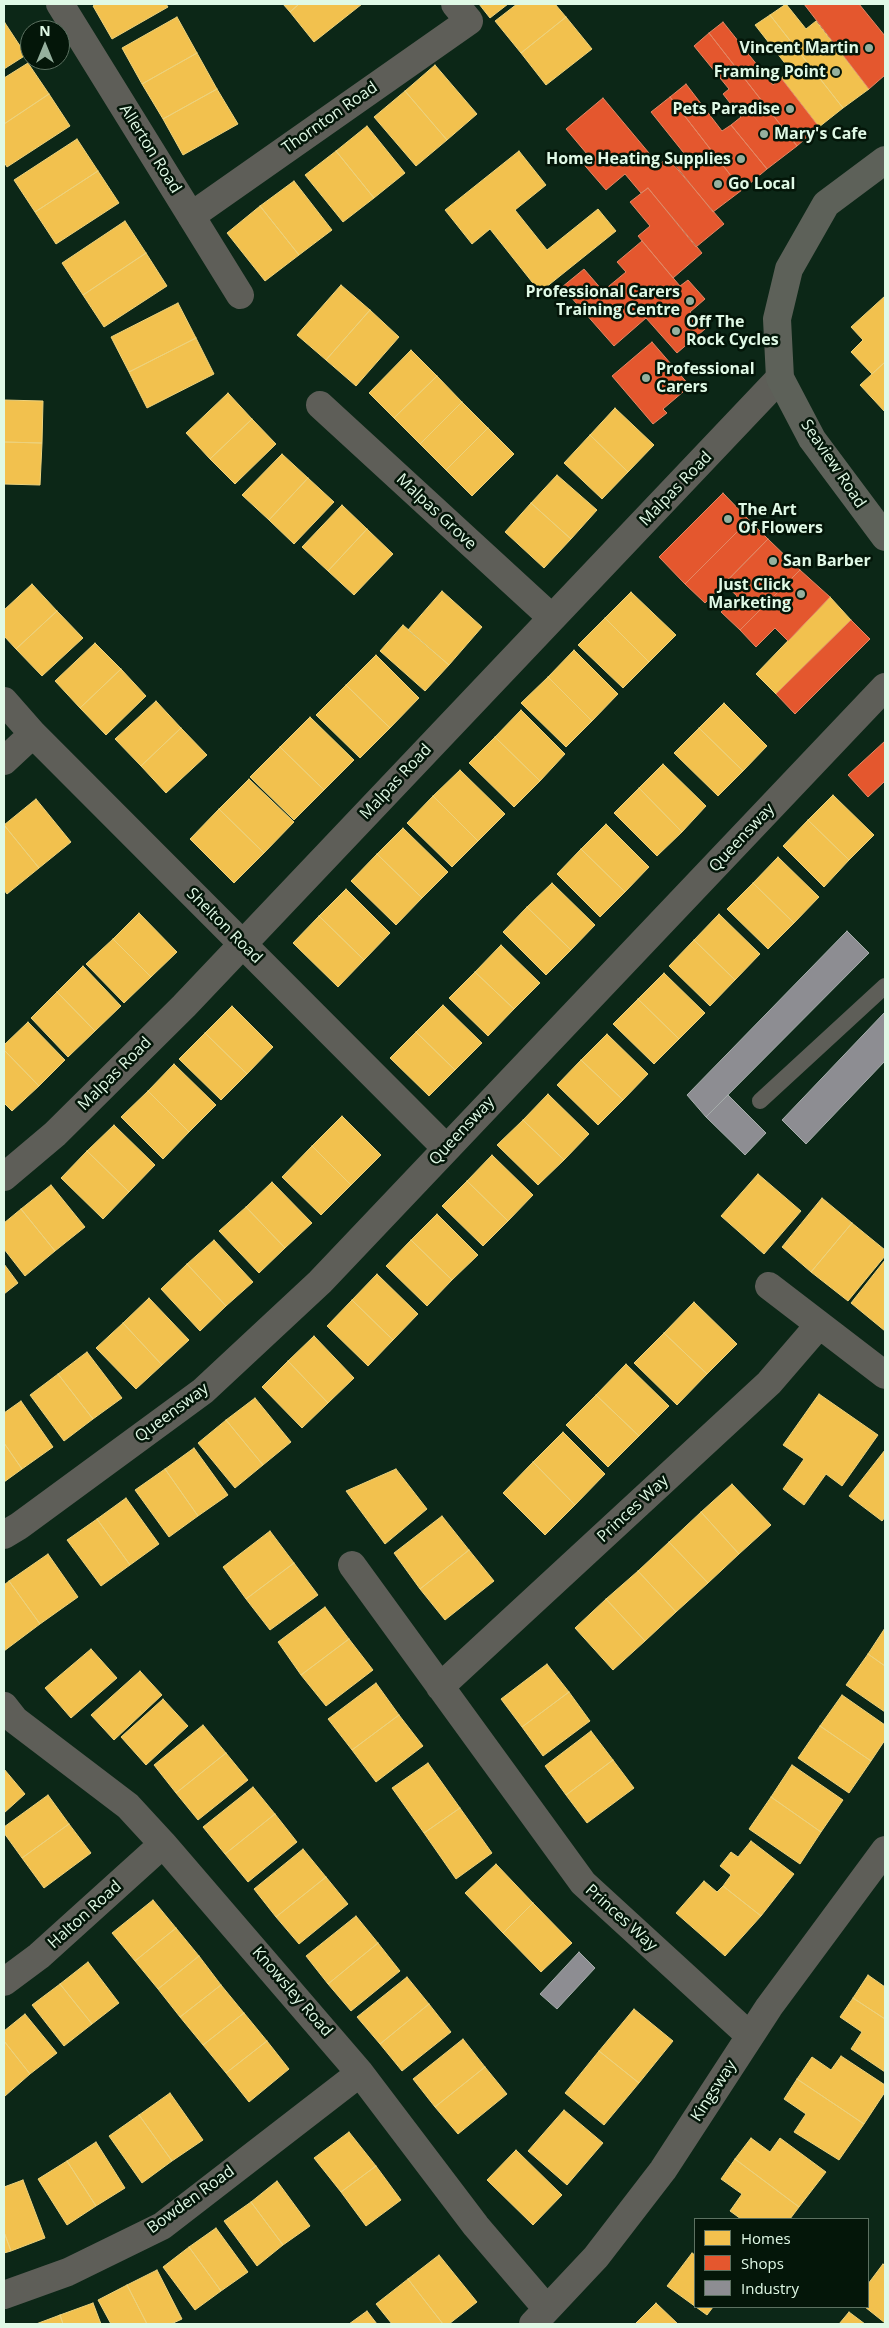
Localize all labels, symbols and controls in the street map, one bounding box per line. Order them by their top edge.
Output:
north arrow [20,20,70,70]
text: N [39,21,51,40]
place label: Vincent Martin [740,38,859,58]
marker: Vincent Martin [863,42,875,54]
place label: Framing Point [714,62,826,82]
marker: Framing Point [830,66,842,78]
street label: Thornton Road [279,78,381,158]
place label: Pets Paradise [672,99,780,119]
street label: Allerton Road [115,101,185,197]
marker: Pets Paradise [784,103,796,115]
place label: Mary's Cafe [774,124,867,144]
marker: Mary's Cafe [758,128,770,140]
place label: Home Heating Supplies [546,149,731,169]
marker: Home Heating Supplies [735,153,747,165]
place label: Go Local [728,174,795,194]
marker: Go Local [712,178,724,190]
place label: Professional Carers Training Centre [525,282,680,320]
marker: Professional Carers Training Centre [684,295,696,307]
place label: Off The Rock Cycles [686,312,779,350]
marker: Off The Rock Cycles [670,325,682,337]
place label: Professional Carers [656,359,755,397]
marker: Professional Carers [640,372,652,384]
street label: Seaview Road [796,416,870,512]
street label: Malpas Road [636,448,716,530]
street label: Malpas Grove [392,470,480,554]
place label: The Art Of Flowers [738,500,823,538]
marker: The Art Of Flowers [722,513,734,525]
place label: San Barber [783,551,871,571]
marker: San Barber [767,555,779,567]
place label: Just Click Marketing [708,575,791,613]
marker: Just Click Marketing [795,588,807,600]
street label: Malpas Road [356,740,436,824]
street label: Queensway [705,800,779,876]
street label: Shelton Road [182,884,266,968]
street label: Malpas Road [74,1033,156,1115]
street label: Queensway [425,1093,499,1169]
street label: Queensway [131,1379,213,1447]
street label: Princes Way [593,1471,673,1547]
street label: Halton Road [44,1877,126,1953]
street label: Princes Way [581,1881,661,1955]
street label: Knowsley Road [248,1943,336,2041]
street label: Kingsway [687,2057,741,2125]
street label: Bowden Road [144,2162,238,2238]
legend [694,2218,869,2308]
text: Homes [741,2228,791,2248]
text: Shops [741,2253,784,2273]
text: Industry [741,2278,799,2298]

